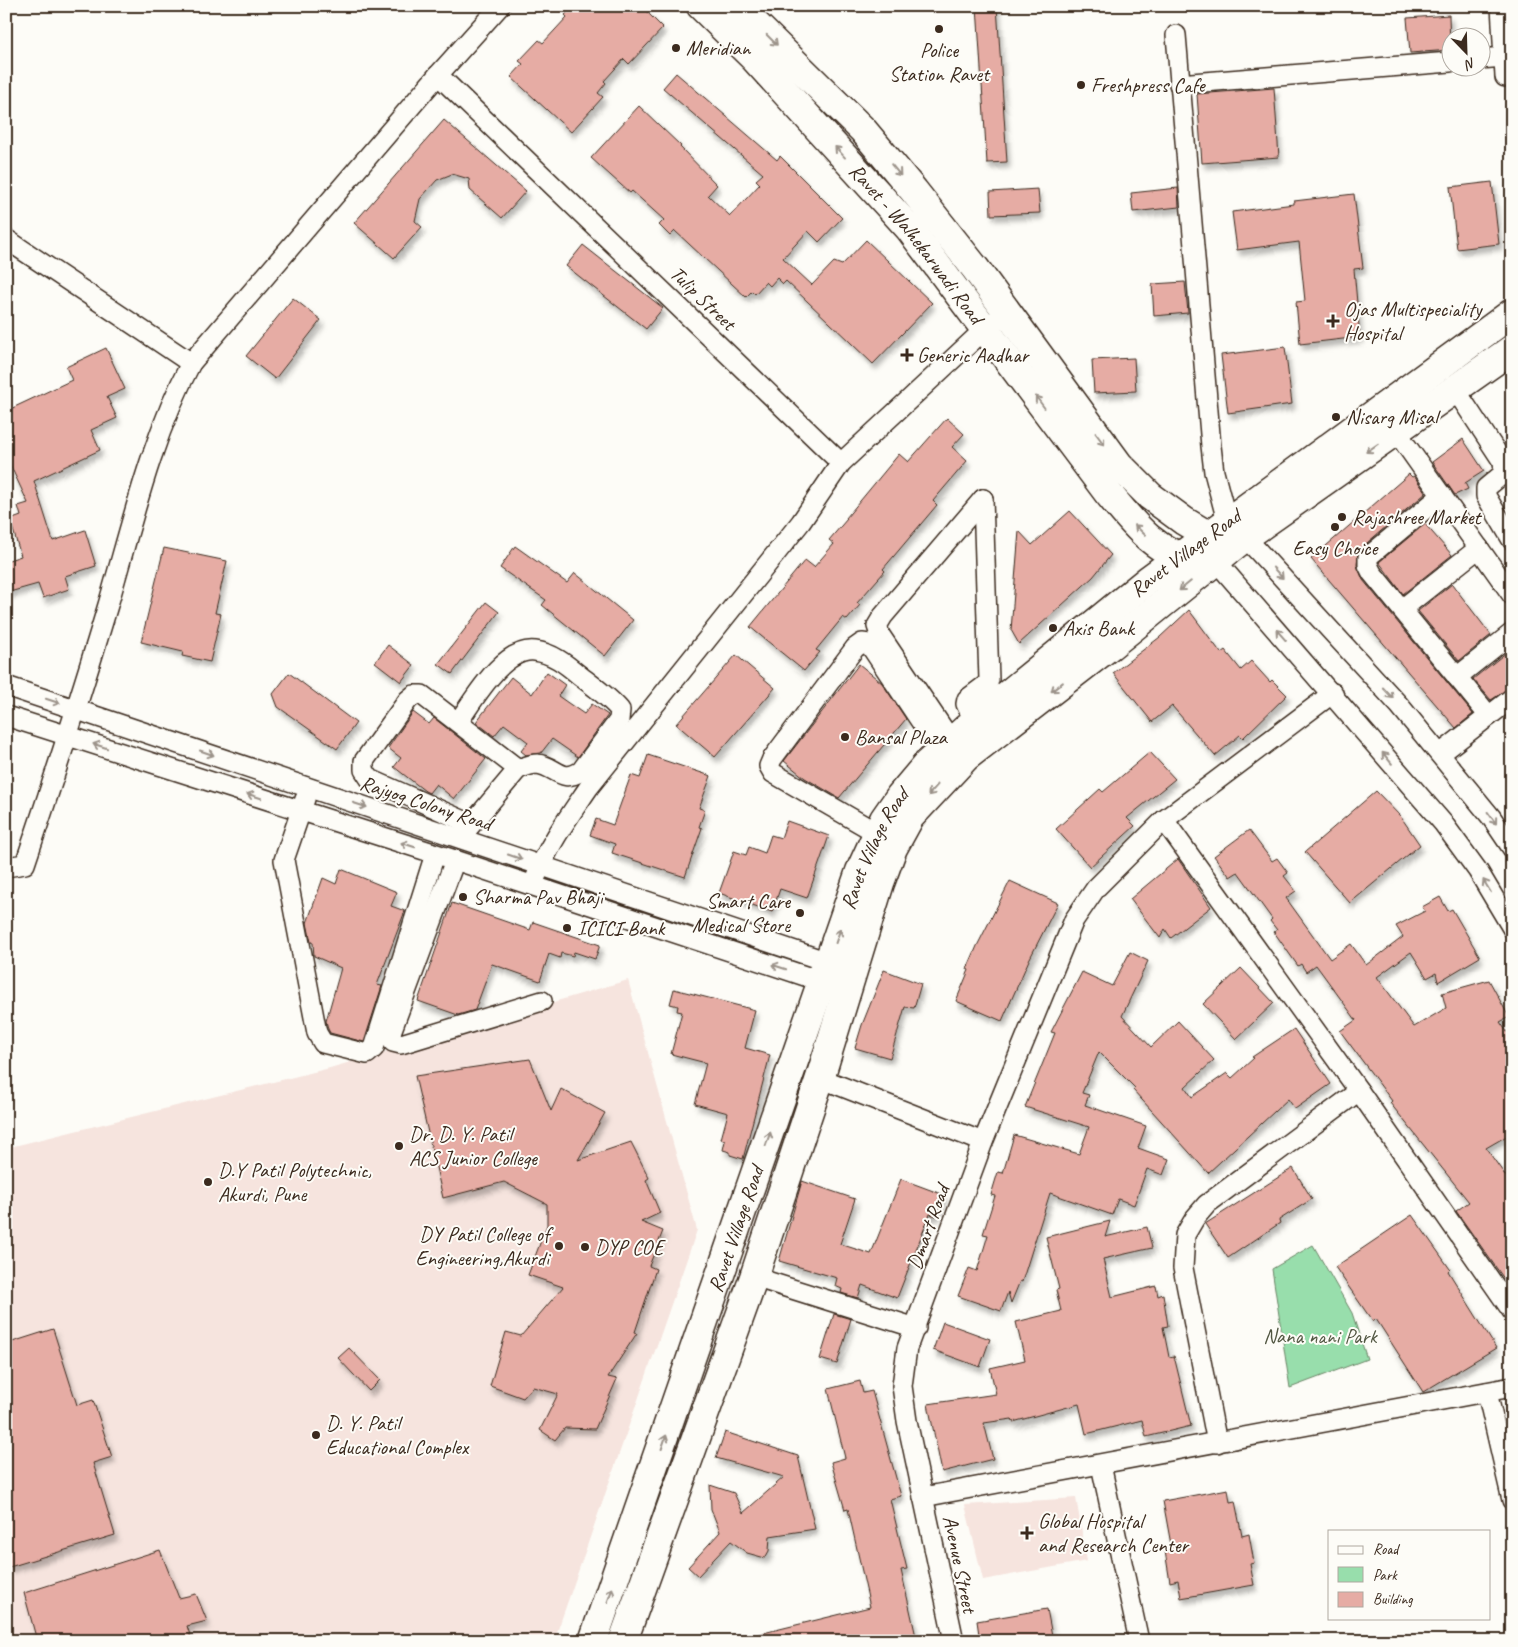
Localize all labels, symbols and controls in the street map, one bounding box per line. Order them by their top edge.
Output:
marker: Police Station Ravet [933,23,945,35]
north arrow [1440,28,1490,78]
one-way arrow [766,34,778,47]
place label: Meridian [686,35,752,61]
place label: Police Station Ravet [889,37,991,87]
marker: Meridian [670,42,682,54]
text: N [1461,54,1478,74]
place label: Freshpress Cafe [1091,72,1207,98]
marker: Freshpress Cafe [1075,79,1087,91]
one-way arrow [834,146,846,159]
street label: Ravet - Walhekarwadi Road [844,158,991,332]
one-way arrow [891,164,902,177]
street label: Tulip Street [665,260,743,337]
place label: Ojas Multispeciality Hospital [1344,296,1483,346]
marker: Ojas Multispeciality Hospital [1326,314,1340,328]
place label: Generic Aadhar [917,342,1030,368]
marker: Generic Aadhar [901,349,913,361]
one-way arrow [1035,395,1045,409]
place label: Nisarg Misal [1346,404,1441,430]
marker: Nisarg Misal [1330,411,1342,423]
one-way arrow [1094,432,1105,445]
one-way arrow [1365,443,1379,453]
street label: Ravet Village Road [1125,502,1248,602]
place label: Rajashree Market [1352,504,1483,530]
marker: Rajashree Market [1336,511,1348,523]
marker: Easy Choice [1329,521,1341,533]
one-way arrow [1134,524,1146,536]
place label: Easy Choice [1293,535,1380,561]
one-way arrow [1272,567,1284,580]
one-way arrow [1178,581,1192,591]
place label: Axis Bank [1063,615,1136,641]
marker: Axis Bank [1047,622,1059,634]
one-way arrow [1275,628,1287,641]
one-way arrow [1051,681,1064,692]
one-way arrow [1382,687,1394,700]
one-way arrow [44,697,60,706]
place label: Bansal Plaza [855,724,948,750]
marker: Bansal Plaza [839,731,851,743]
one-way arrow [92,741,108,750]
one-way arrow [198,749,214,758]
one-way arrow [1382,751,1393,764]
street label: Rajyog Colony Road [357,769,499,838]
street label: Ravet Village Road [835,781,916,913]
one-way arrow [927,784,939,797]
one-way arrow [247,790,263,800]
one-way arrow [352,801,368,811]
one-way arrow [1486,811,1497,824]
one-way arrow [401,840,417,849]
one-way arrow [506,852,522,862]
one-way arrow [1482,878,1492,893]
place label: Sharma Pav Bhaji [473,884,606,910]
place label: Smart Care Medical Store [692,888,791,938]
marker: Sharma Pav Bhaji [457,891,469,903]
marker: Smart Care Medical Store [794,907,806,919]
place label: ICICI Bank [577,915,666,941]
marker: ICICI Bank [561,922,573,934]
one-way arrow [834,928,843,944]
one-way arrow [771,962,787,972]
place label: Dr. D. Y. Patil ACS Junior College [409,1121,538,1171]
one-way arrow [764,1132,773,1147]
marker: Dr. D. Y. Patil ACS Junior College [393,1140,405,1152]
place label: D.Y Patil Polytechnic, Akurdi, Pune [218,1157,372,1207]
street label: Ravet Village Road [702,1160,771,1295]
marker: D.Y Patil Polytechnic, Akurdi, Pune [202,1176,214,1188]
street label: Dmart Road [901,1178,957,1273]
place label: DY Patil College of Engineering,Akurdi [415,1221,554,1271]
place label: DYP COE [595,1234,666,1260]
marker: DY Patil College of Engineering,Akurdi [553,1240,565,1252]
marker: DYP COE [579,1241,591,1253]
park label: Nana nani Park [1263,1323,1378,1349]
place label: D. Y. Patil Educational Complex [326,1410,470,1460]
marker: D. Y. Patil Educational Complex [310,1429,322,1441]
one-way arrow [660,1434,669,1450]
place label: Global Hospital and Research Center [1038,1508,1190,1558]
street label: Avenue Street [937,1513,983,1617]
marker: Global Hospital and Research Center [1020,1526,1034,1540]
legend [1328,1530,1490,1620]
text: Road [1373,1540,1400,1559]
text: Park [1373,1566,1398,1585]
one-way arrow [606,1588,615,1603]
text: Building [1373,1590,1413,1609]

